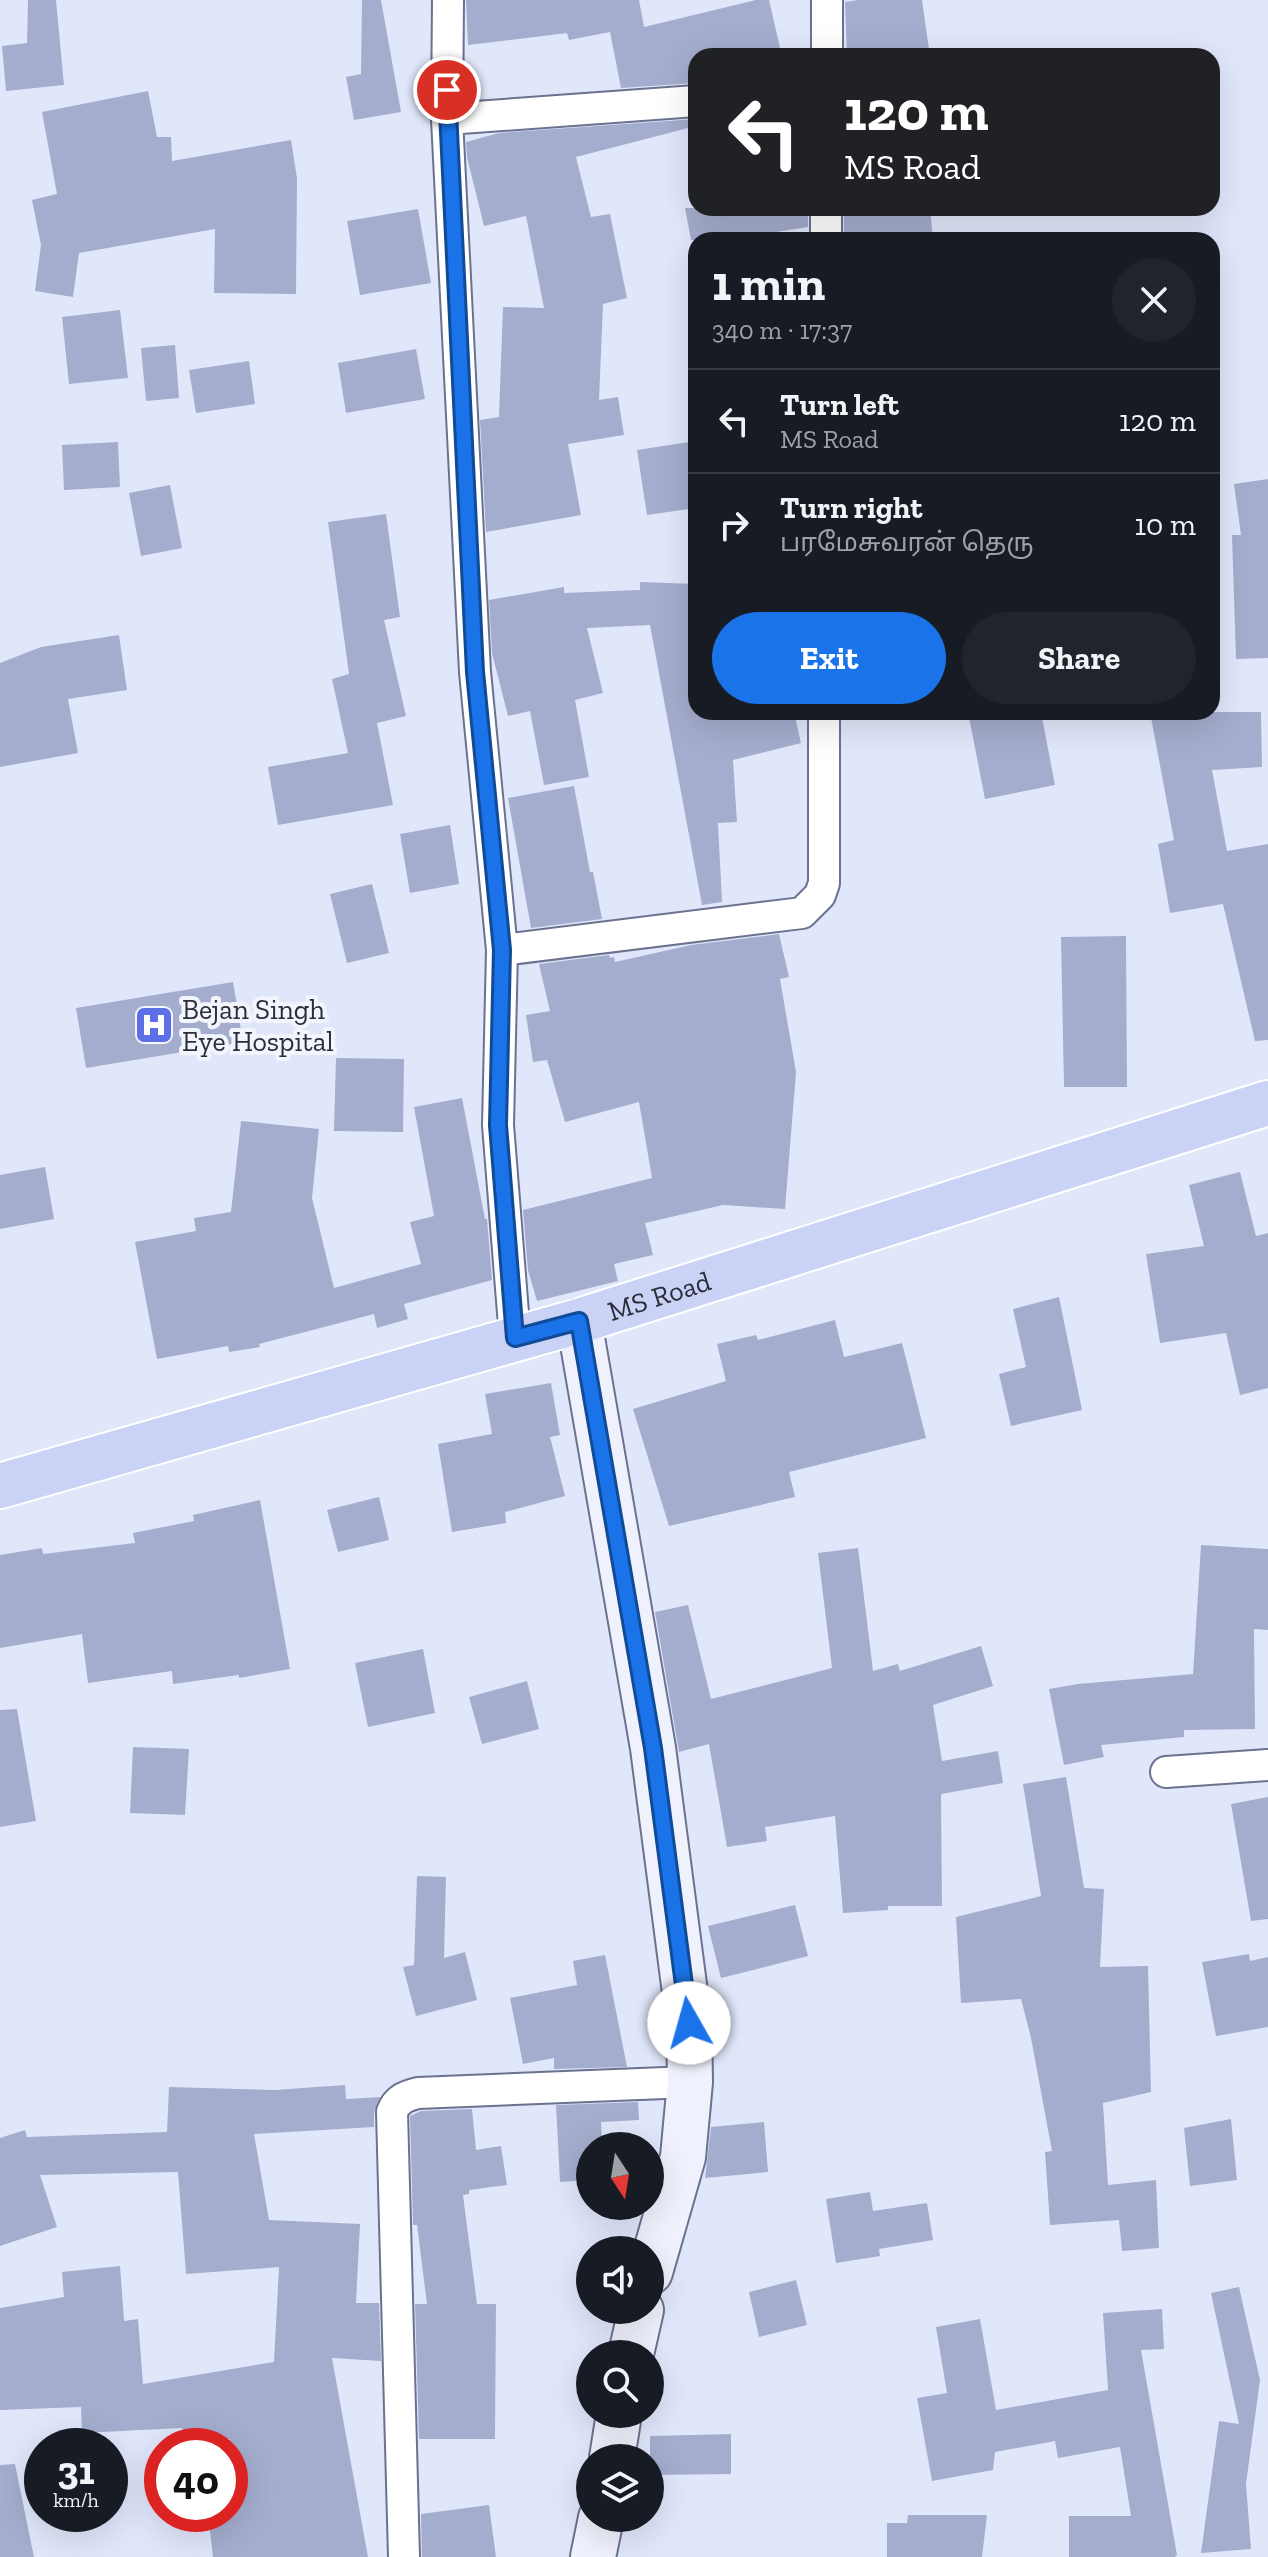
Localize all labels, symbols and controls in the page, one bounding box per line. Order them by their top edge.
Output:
pin [413,56,481,124]
icon: arrive [425,68,469,112]
text: 120 m [844,77,988,144]
icon: left [712,80,816,184]
text: MS Road [844,145,981,188]
text: 1 min [712,255,825,312]
button: close [1112,258,1196,342]
text: 340 m · 17:37 [712,314,852,346]
text: Turn left [780,387,899,423]
icon: left [712,399,756,443]
text: 120 m [1119,403,1196,439]
text: MS Road [780,423,879,455]
text: Turn right [780,490,922,526]
icon: right [712,503,756,547]
text: 10 m [1134,507,1196,543]
text: பரமேசுவரன் தெரு [780,526,1034,558]
button: Exit [712,612,946,704]
button: Share [962,612,1196,704]
place label: Bejan Singh Eye Hospital [182,993,334,1058]
hospital icon: Bejan Singh Eye Hospital [133,1004,175,1046]
street label: MS Road [604,1264,715,1328]
position arrow [647,1981,731,2065]
north arrow [576,2132,664,2220]
map controls [576,2132,664,2532]
button: sound [576,2236,664,2324]
button: search [576,2340,664,2428]
speed limit sign: 40 [144,2428,248,2532]
button: layers [576,2444,664,2532]
text: 31 [57,2446,95,2494]
text: km/h [53,2488,99,2512]

